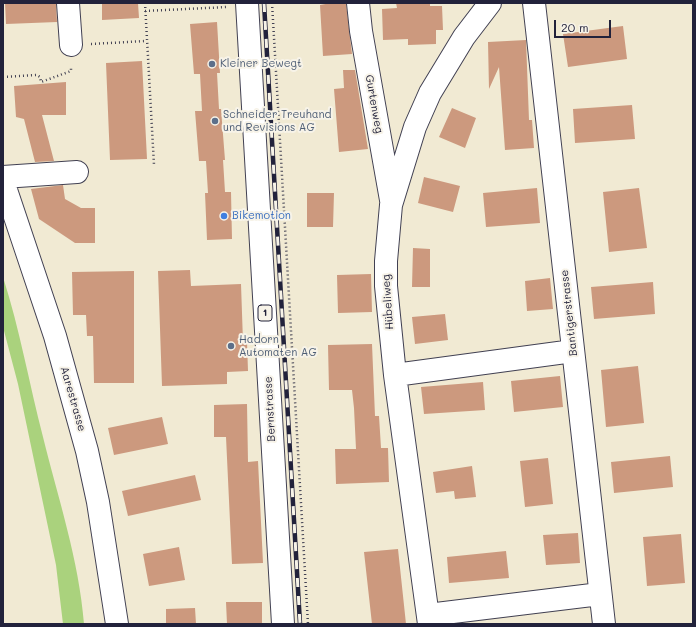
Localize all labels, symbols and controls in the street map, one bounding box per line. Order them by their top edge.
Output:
scale bar [556,12,613,38]
text: 20 m [561,19,589,35]
place label: Kleiner Bewegt [220,57,302,71]
marker: Kleiner Bewegt [207,59,217,69]
street label: Gurtenweg [362,74,386,134]
place label: Schneider Treuhand und Revisions AG [223,108,332,134]
marker: Schneider Treuhand und Revisions AG [210,116,220,126]
place label: Bikemotion [232,209,291,223]
marker: Bikemotion [219,211,229,221]
street label: Bantigerstrasse [558,269,580,357]
street label: Hübeliweg [379,274,397,330]
road number: 1 [258,305,272,321]
place label: Hadorn Automaten AG [239,333,317,359]
marker: Hadorn Automaten AG [226,341,236,351]
street label: Aarestrasse [57,365,89,433]
street label: Bernstrasse [262,376,278,442]

